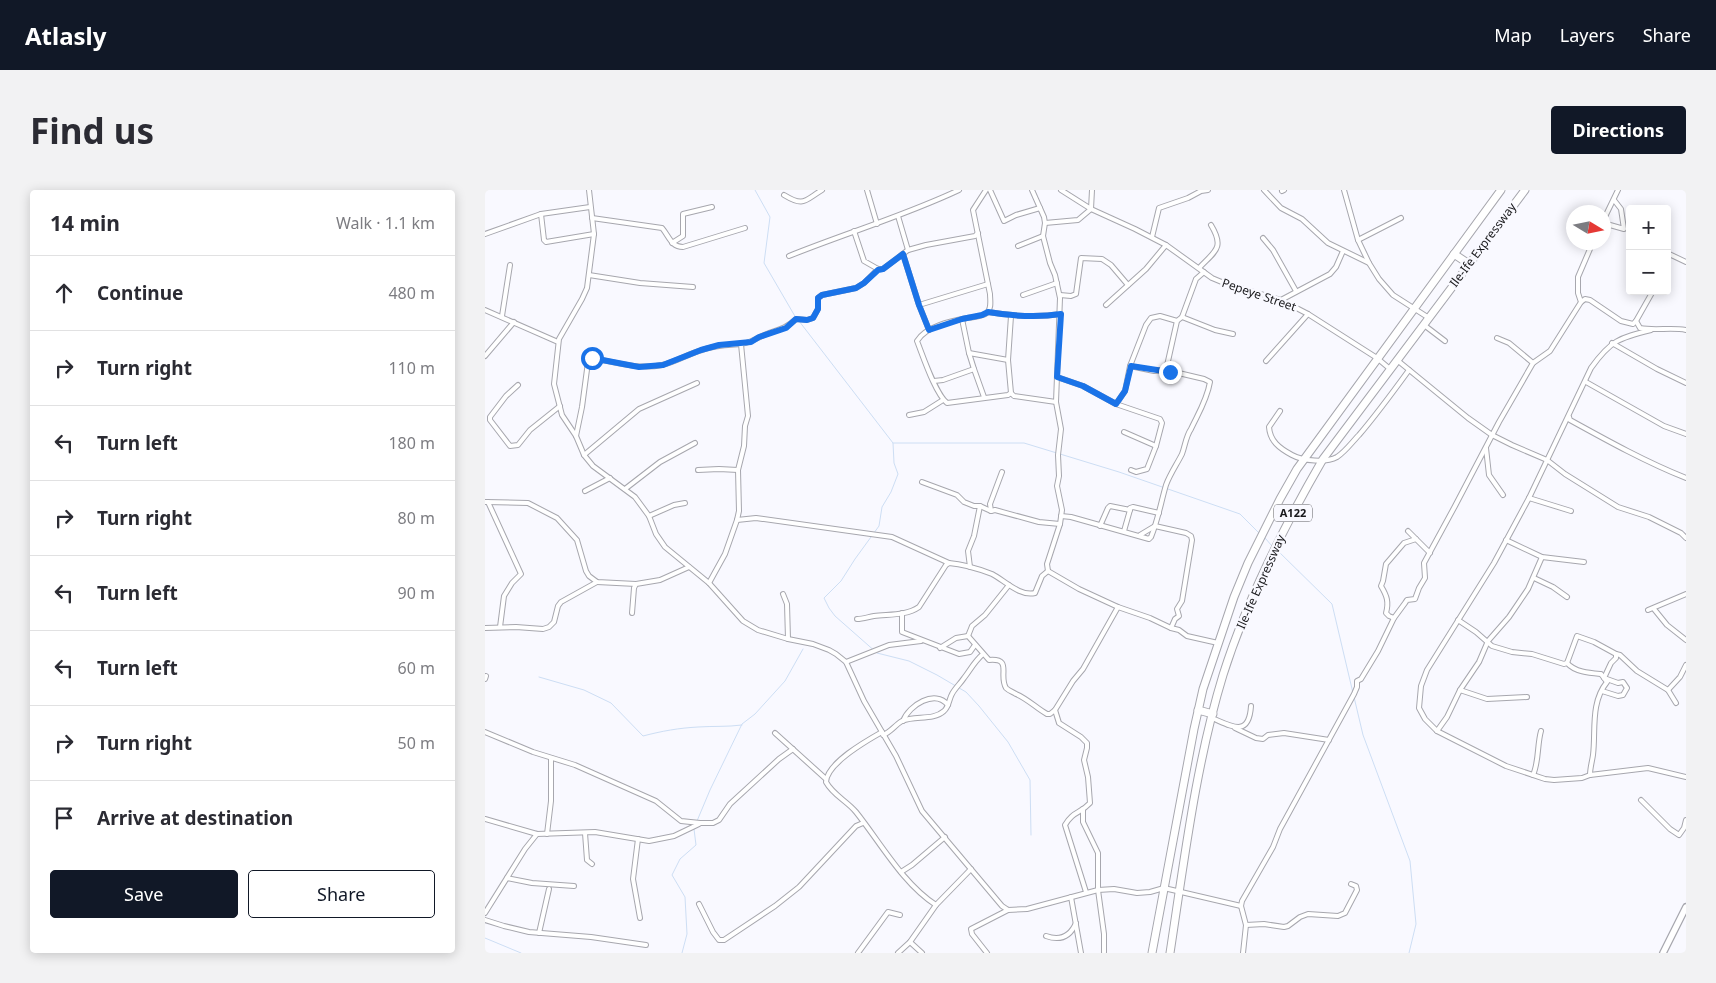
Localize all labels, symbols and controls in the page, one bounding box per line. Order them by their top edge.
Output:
text: Atlasly [25,19,106,52]
text: Map [1494,23,1532,47]
text: Layers [1560,23,1615,47]
text: Share [1643,23,1691,47]
button: Directions [1551,106,1686,154]
text: Find us [30,107,154,154]
street label: Ile-Ife Expressway [1445,198,1520,290]
north arrow [1566,205,1611,250]
map controls [1626,205,1671,295]
button: + [1626,205,1671,250]
text: 14 min [50,209,120,237]
text: Walk · 1.1 km [336,212,435,234]
button: − [1626,250,1671,295]
street label: Pepeye Street [1220,274,1299,315]
icon: ahead [50,279,78,307]
text: Continue [97,280,183,306]
text: 480 m [388,282,435,304]
route start [581,347,604,370]
icon: right [50,354,78,382]
text: Turn right [97,355,192,381]
text: 110 m [388,357,435,379]
route end [1159,361,1182,384]
icon: left [50,429,78,457]
text: Turn left [97,430,178,456]
text: 180 m [388,432,435,454]
icon: right [50,504,78,532]
road number: A122 [1274,504,1312,522]
text: Turn right [97,505,192,531]
text: 80 m [398,507,435,529]
street label: Ile-Ife Expressway [1232,531,1289,632]
icon: left [50,579,78,607]
text: Turn left [97,580,178,606]
text: 90 m [398,582,435,604]
icon: left [50,654,78,682]
text: Turn left [97,655,178,681]
text: 60 m [398,657,435,679]
icon: right [50,729,78,757]
text: Turn right [97,730,192,756]
text: 50 m [398,732,435,754]
icon: arrive [50,804,78,832]
text: Arrive at destination [97,805,293,831]
button: Save [50,870,238,918]
button: Share [248,870,435,918]

